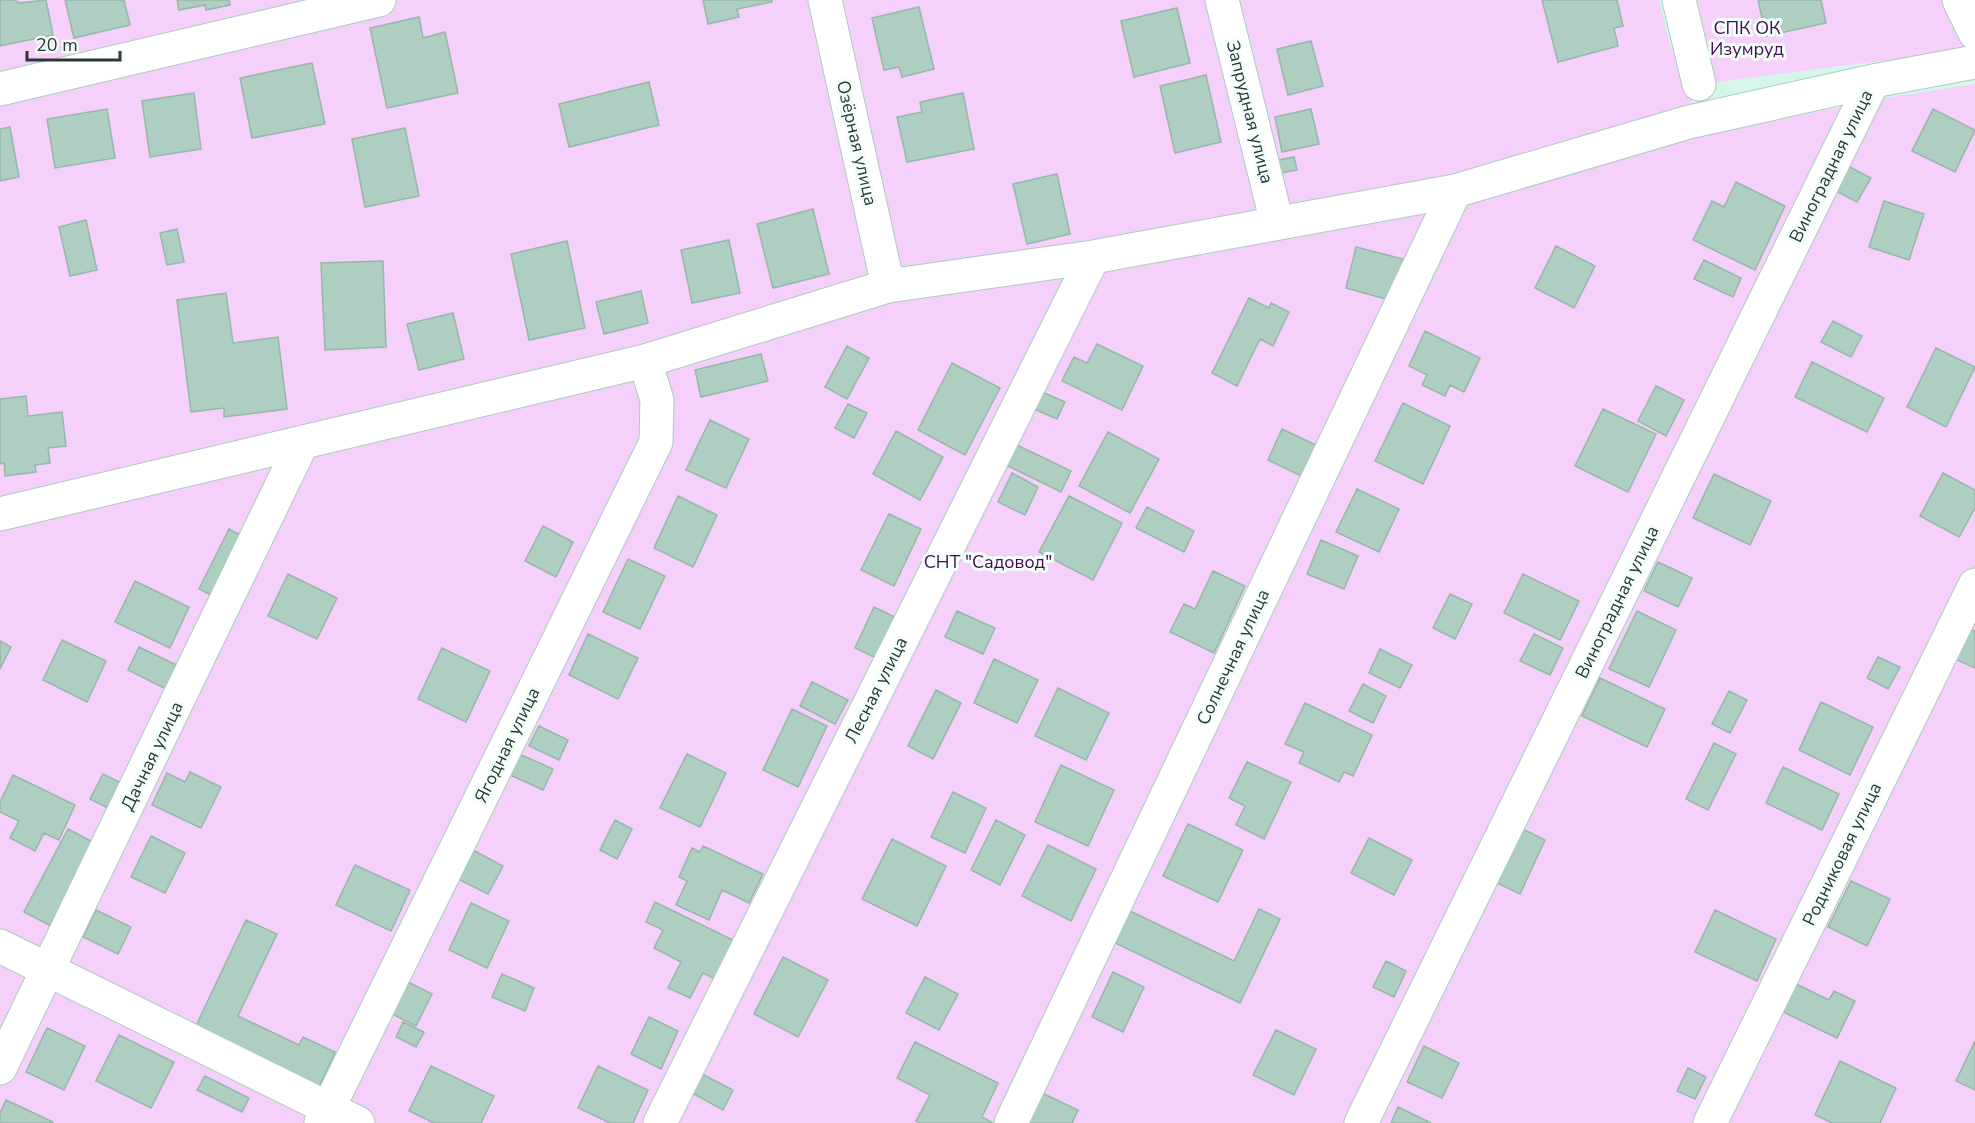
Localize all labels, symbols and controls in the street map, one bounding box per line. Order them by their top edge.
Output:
park label: СПК ОК Изумруд [1710,16,1784,61]
scale bar [27,24,120,62]
text: 20 m [36,33,78,57]
street label: Запрудная улица [1221,38,1279,186]
street label: Озёрная улица [831,78,883,208]
street label: Виноградная улица [1784,86,1878,246]
street label: Виноградная улица [1570,522,1664,682]
park label: СНТ "Садовод" [924,550,1052,574]
street label: Солнечная улица [1191,585,1275,729]
street label: Лесная улица [839,633,913,747]
street label: Ягодная улица [469,683,545,807]
street label: Дачная улица [115,698,189,814]
street label: Родниковая улица [1797,778,1887,930]

